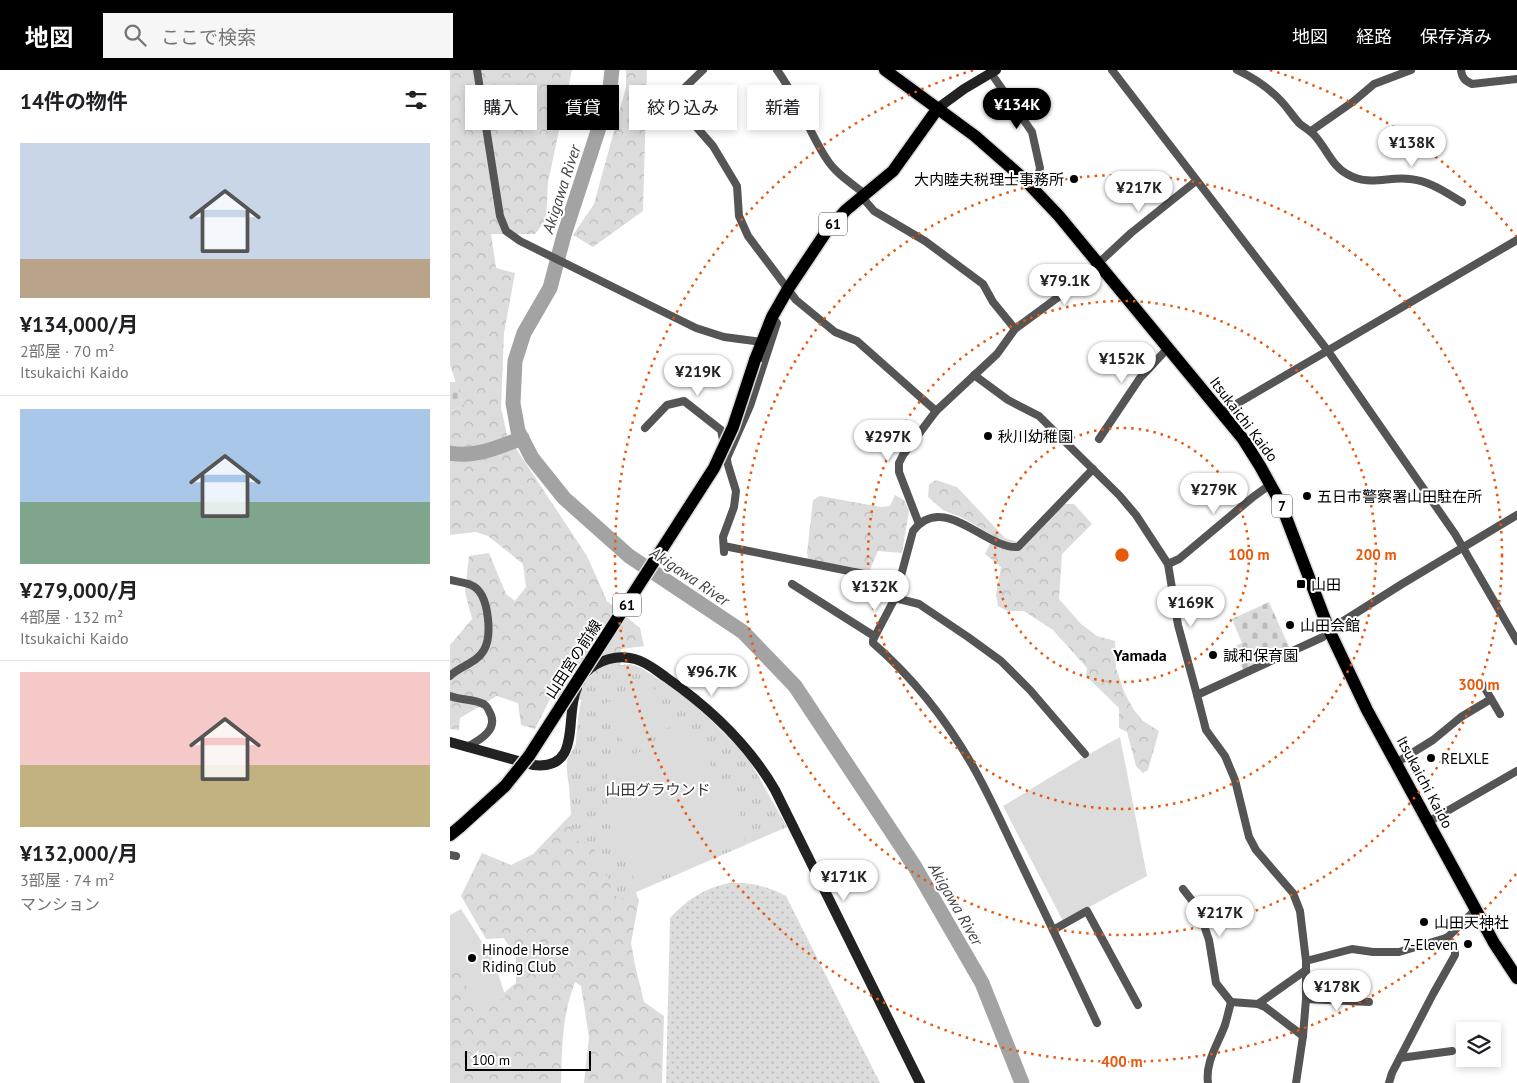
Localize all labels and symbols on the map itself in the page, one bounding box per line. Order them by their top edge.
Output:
pin: ¥134K [982,88,1052,130]
pin: ¥138K [1377,126,1447,168]
water label: Akigawa River [537,141,585,237]
place label: 大内睦夫税理士事務所 [914,170,1064,189]
pin: ¥217K [1104,170,1174,213]
marker: 大内睦夫税理士事務所 [1068,173,1080,185]
road number: 61 [819,212,847,236]
pin: ¥79.1K [1024,264,1106,306]
pin: ¥152K [1087,342,1157,384]
pin: ¥219K [663,354,733,397]
street label: Itsukaichi Kaido [1206,373,1282,465]
pin: ¥297K [853,420,923,462]
place label: 秋川幼稚園 [998,427,1073,446]
marker: 秋川幼稚園 [982,430,994,442]
pin: ¥279K [1179,472,1249,515]
place label: 五日市警察署山田駐在所 [1317,487,1482,506]
marker: 五日市警察署山田駐在所 [1301,490,1313,502]
road number: 7 [1272,494,1292,518]
water label: Akigawa River [646,542,735,611]
text: 100 m [1228,545,1270,564]
text: 200 m [1355,545,1397,564]
centre of rings [1113,546,1131,564]
pin: ¥132K [840,570,910,612]
place label: 山田 [1311,575,1341,594]
marker: 山田 [1295,578,1307,590]
pin: ¥169K [1156,586,1226,628]
road number: 61 [613,594,641,616]
street label: 山田宮の前線 [541,616,605,702]
place label: 山田会館 [1300,616,1360,635]
marker: 山田会館 [1284,619,1296,631]
district label: Yamada [1112,645,1167,665]
place label: 誠和保育園 [1223,646,1298,665]
marker: 誠和保育園 [1207,649,1219,661]
pin: ¥96.7K [671,654,753,697]
text: 300 m [1458,675,1500,694]
street label: Itsukaichi Kaido [1393,733,1457,831]
place label: RELXLE [1441,749,1489,768]
marker: RELXLE [1425,752,1437,764]
park label: 山田グラウンド [605,780,711,799]
water label: Akigawa River [924,858,988,950]
pin: ¥171K [809,860,879,902]
pin: ¥217K [1185,896,1255,938]
place label: 山田天神社 [1434,913,1509,932]
marker: 山田天神社 [1418,916,1430,928]
place label: 7-Eleven [1403,935,1458,954]
marker: 7-Eleven [1462,938,1474,950]
place label: Hinode Horse Riding Club [482,940,569,976]
marker: Hinode Horse Riding Club [466,952,478,964]
pin: ¥178K [1302,970,1372,1012]
scale bar [465,1048,591,1071]
text: 400 m [1101,1052,1143,1071]

